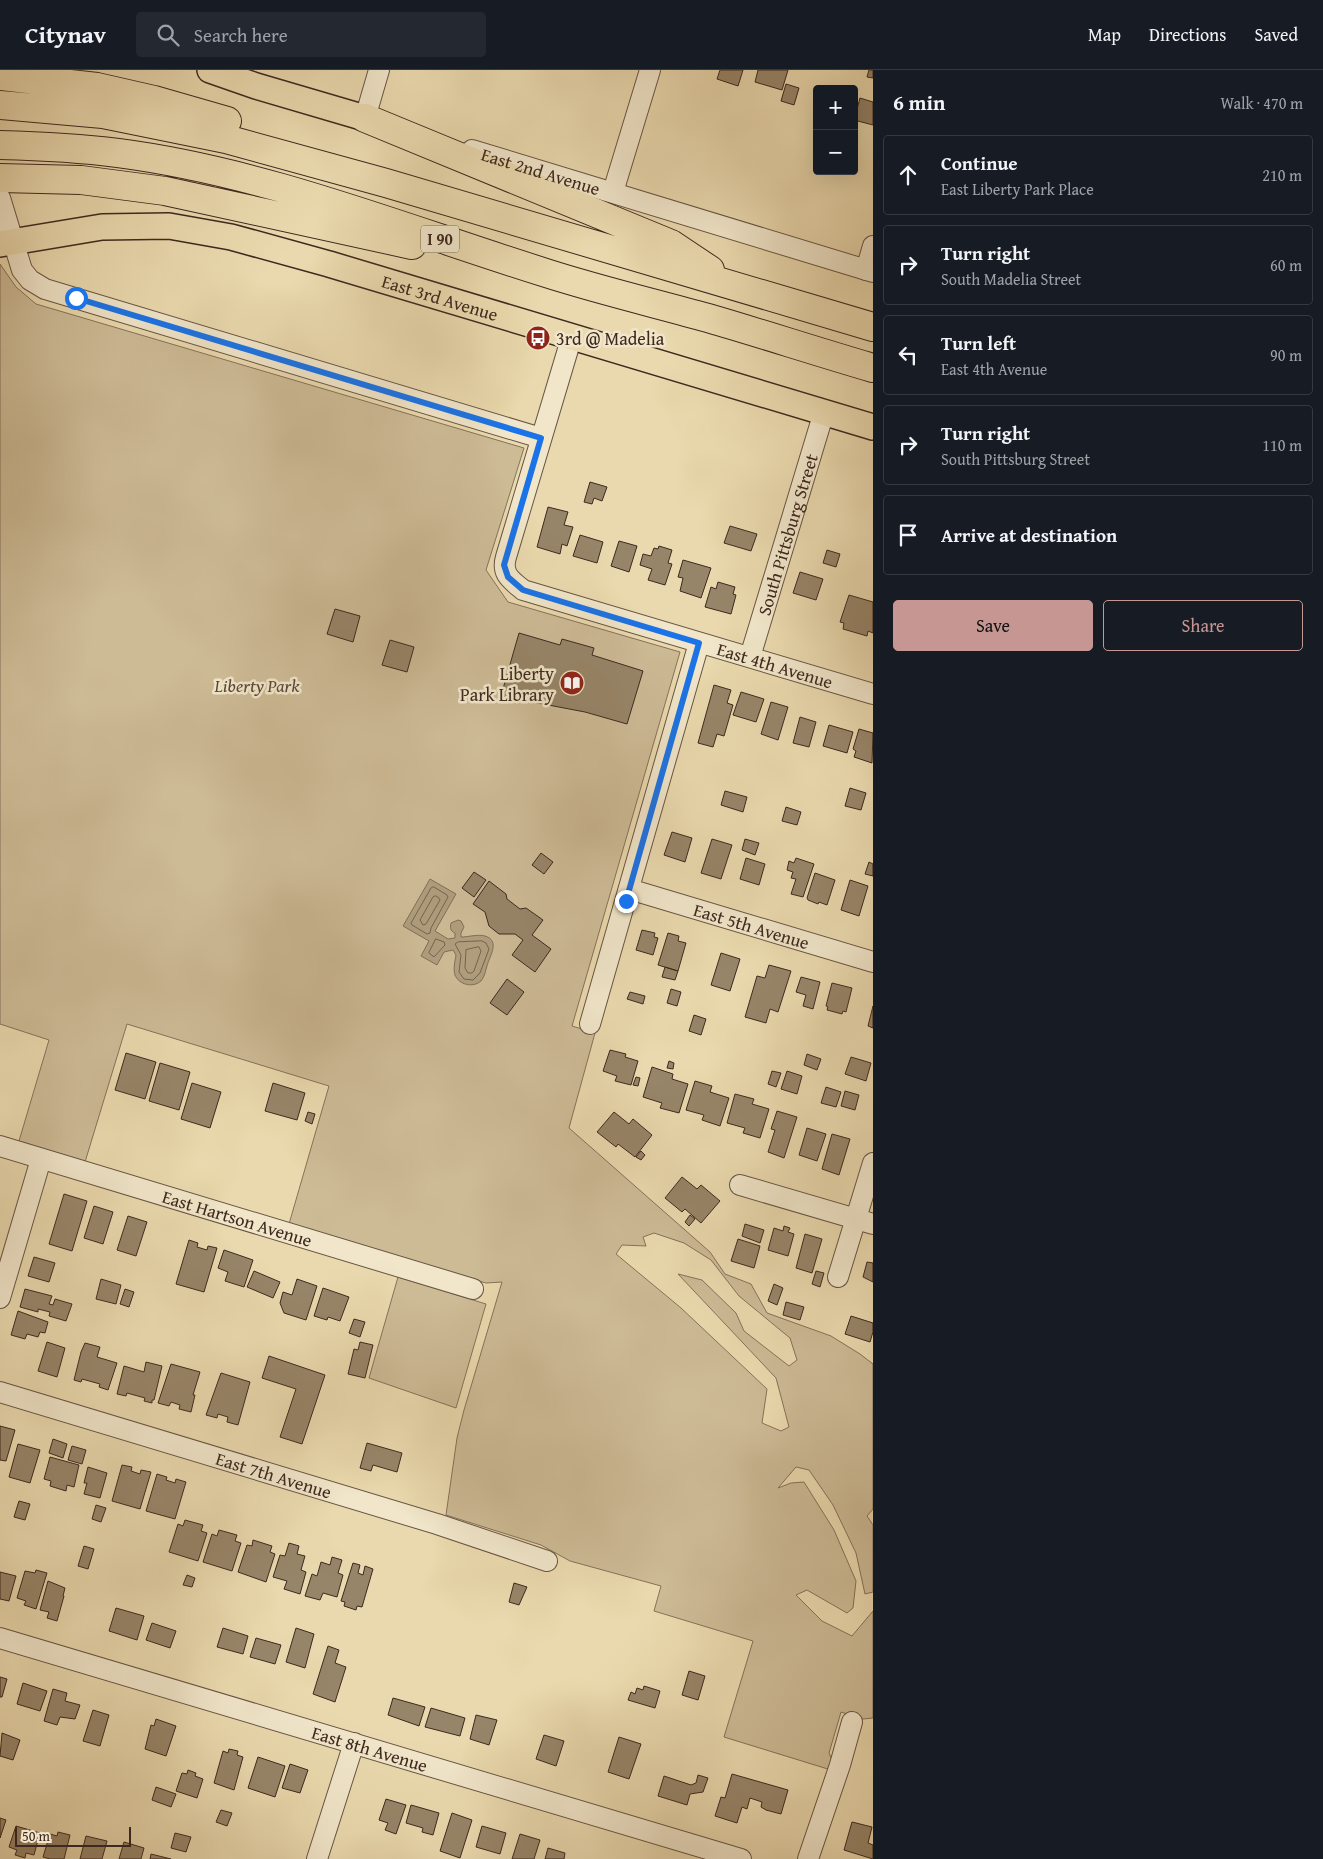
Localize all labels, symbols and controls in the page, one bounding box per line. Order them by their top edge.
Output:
search box [136,12,486,57]
text: Citynav [25,17,106,52]
icon: search [154,21,182,49]
text: Search here [194,21,288,49]
text: Map [1088,21,1121,48]
text: Directions [1149,21,1226,48]
text: Saved [1254,21,1298,48]
map controls [813,85,858,175]
button: + [813,85,858,130]
text: 6 min [893,87,945,118]
text: Walk · 470 m [1220,91,1303,115]
button: − [813,130,858,175]
street label: East 2nd Avenue [478,140,604,202]
text: Continue [941,149,1018,177]
icon: ahead [894,161,922,189]
text: 210 m [1262,163,1302,187]
text: East Liberty Park Place [941,177,1094,201]
road number: I 90 [421,226,459,252]
text: Turn right [941,239,1030,267]
icon: right [894,251,922,279]
text: 60 m [1270,253,1302,277]
street label: East 3rd Avenue [379,267,501,327]
text: South Madelia Street [941,267,1081,291]
route start [65,287,88,310]
bus stop icon: 3rd @ Madelia [525,325,551,351]
place label: 3rd @ Madelia [556,325,665,352]
text: Turn left [941,329,1016,357]
icon: left [894,341,922,369]
text: 90 m [1270,343,1302,367]
text: East 4th Avenue [941,357,1047,381]
text: Turn right [941,419,1030,447]
icon: right [894,431,922,459]
text: 110 m [1262,433,1302,457]
text: South Pittsburg Street [941,447,1090,471]
street label: South Pittsburg Street [750,450,824,619]
icon: arrive [894,521,922,549]
text: Arrive at destination [941,521,1117,549]
button: Save [893,600,1093,651]
button: Share [1103,600,1303,651]
street label: East 4th Avenue [714,635,836,695]
place label: Liberty Park Library [460,660,554,708]
library icon: Liberty Park Library [559,670,585,696]
park label: Liberty Park [213,672,300,699]
route end [615,890,638,913]
street label: East 5th Avenue [690,896,813,956]
street label: East Hartson Avenue [159,1182,316,1253]
street label: East 7th Avenue [213,1444,335,1505]
street label: East 8th Avenue [309,1718,431,1778]
scale bar [15,1824,131,1847]
text: 50 m [22,1826,50,1846]

